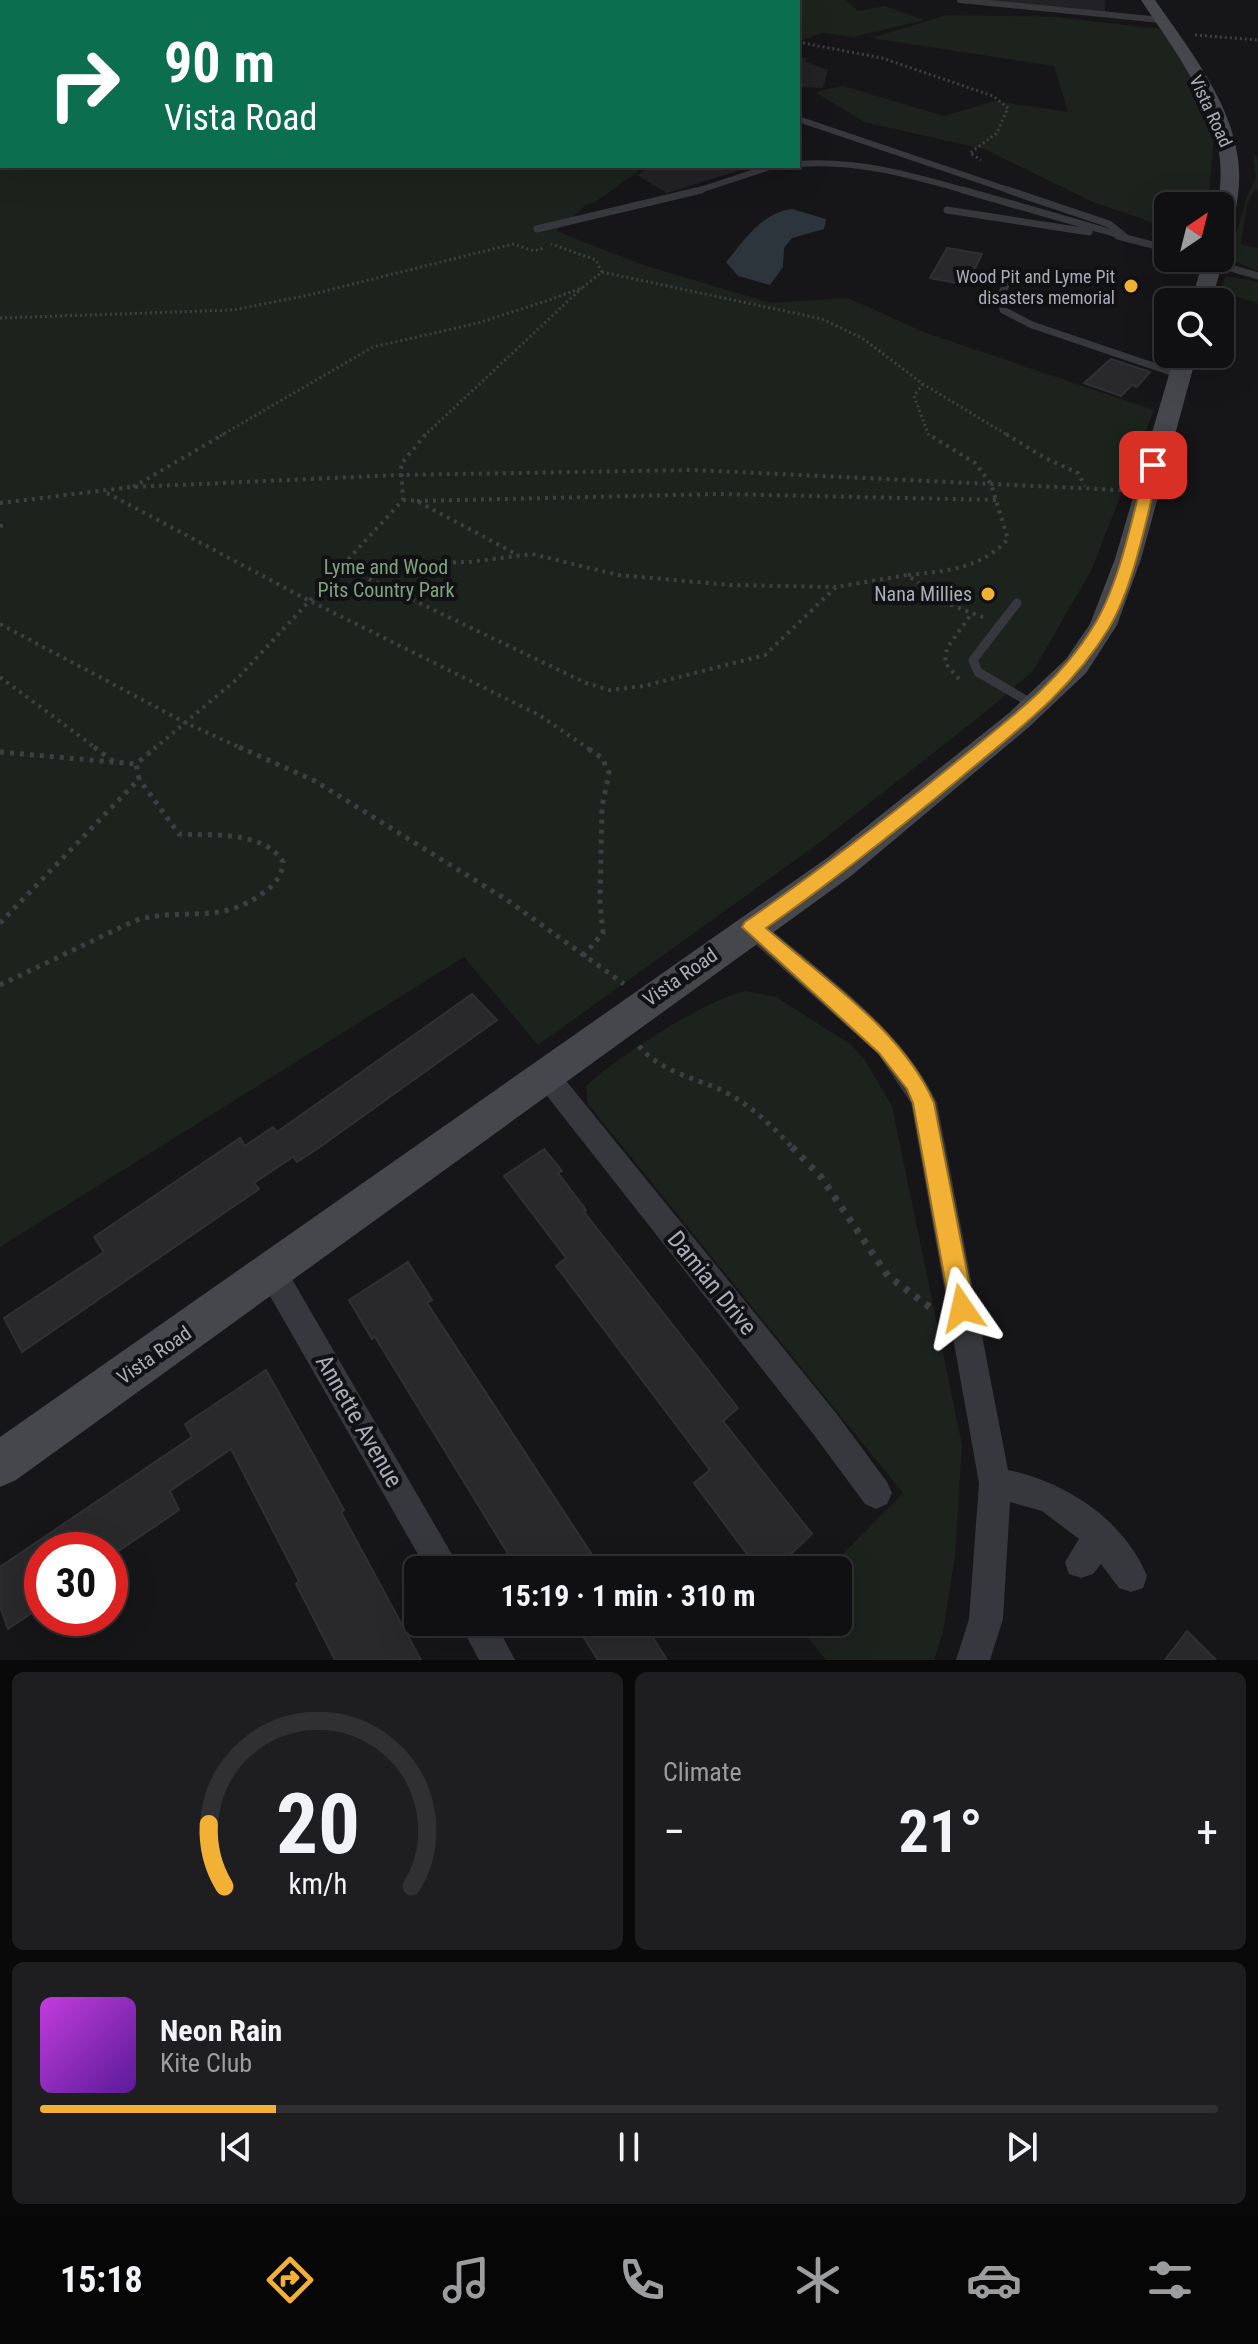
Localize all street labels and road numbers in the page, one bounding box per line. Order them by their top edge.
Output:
street label: Vista Road [1185,72,1237,150]
street label: Vista Road [638,943,722,1011]
street label: Damian Drive [662,1226,762,1340]
street label: Vista Road [112,1321,196,1389]
street label: Annette Avenue [310,1350,408,1492]

